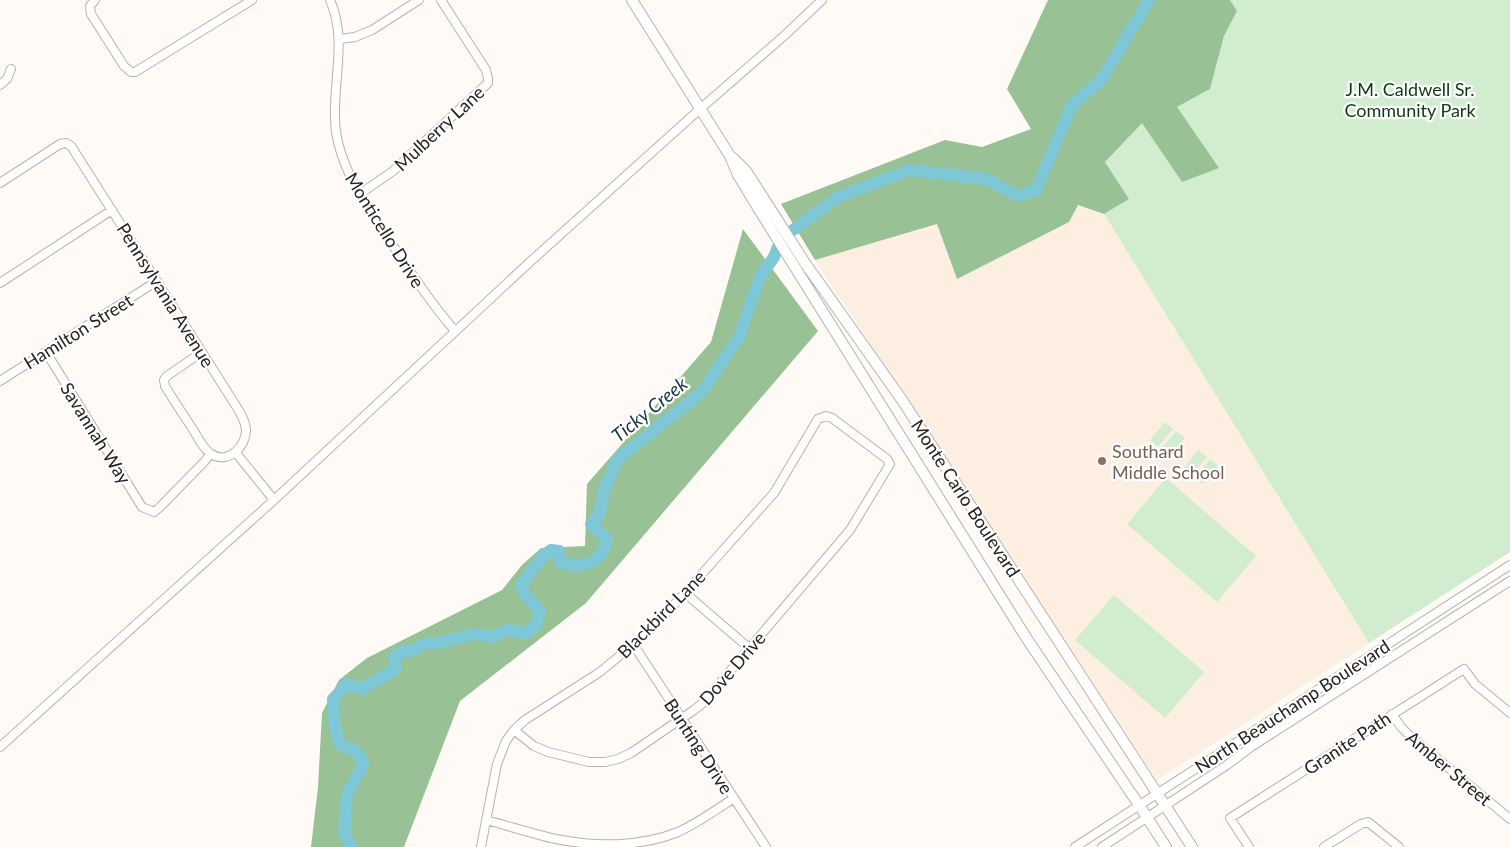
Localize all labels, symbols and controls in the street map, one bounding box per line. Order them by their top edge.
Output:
park label: J.M. Caldwell Sr. Community Park [1344,78,1476,121]
street label: Mulberry Lane [390,81,488,175]
street label: Monticello Drive [341,168,429,292]
street label: Pennsylvania Avenue [113,219,219,371]
street label: Hamilton Street [19,288,137,373]
water label: Ticky Creek [607,371,692,446]
street label: Savannah Way [56,378,136,488]
street label: Monte Carlo Boulevard [907,415,1025,581]
place label: Southard Middle School [1112,440,1224,483]
marker: Southard Middle School [1096,455,1108,467]
street label: Blackbird Lane [612,565,710,663]
street label: Dove Drive [694,627,770,709]
street label: North Beauchamp Boulevard [1190,635,1394,777]
street label: Bunting Drive [660,694,738,798]
street label: Granite Path [1299,707,1395,779]
street label: Amber Street [1402,726,1497,810]

